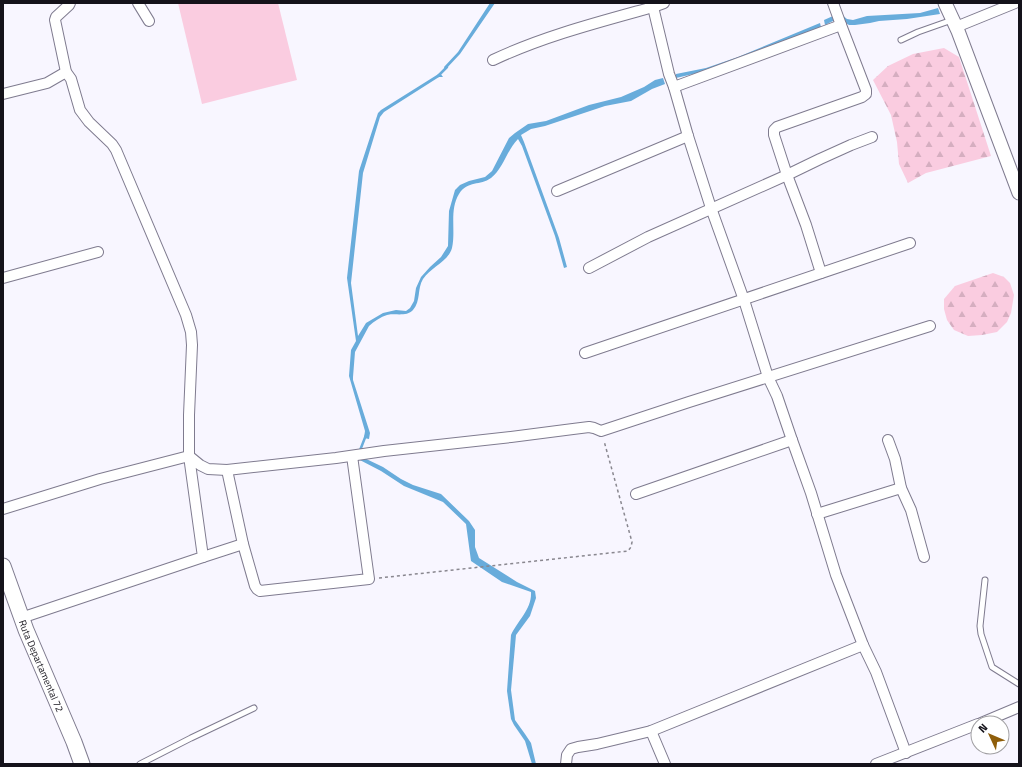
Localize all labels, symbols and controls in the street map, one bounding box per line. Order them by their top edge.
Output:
street label: Ruta Departamental 72 [15,618,68,714]
north arrow [970,715,1010,755]
text: N [974,720,991,736]

